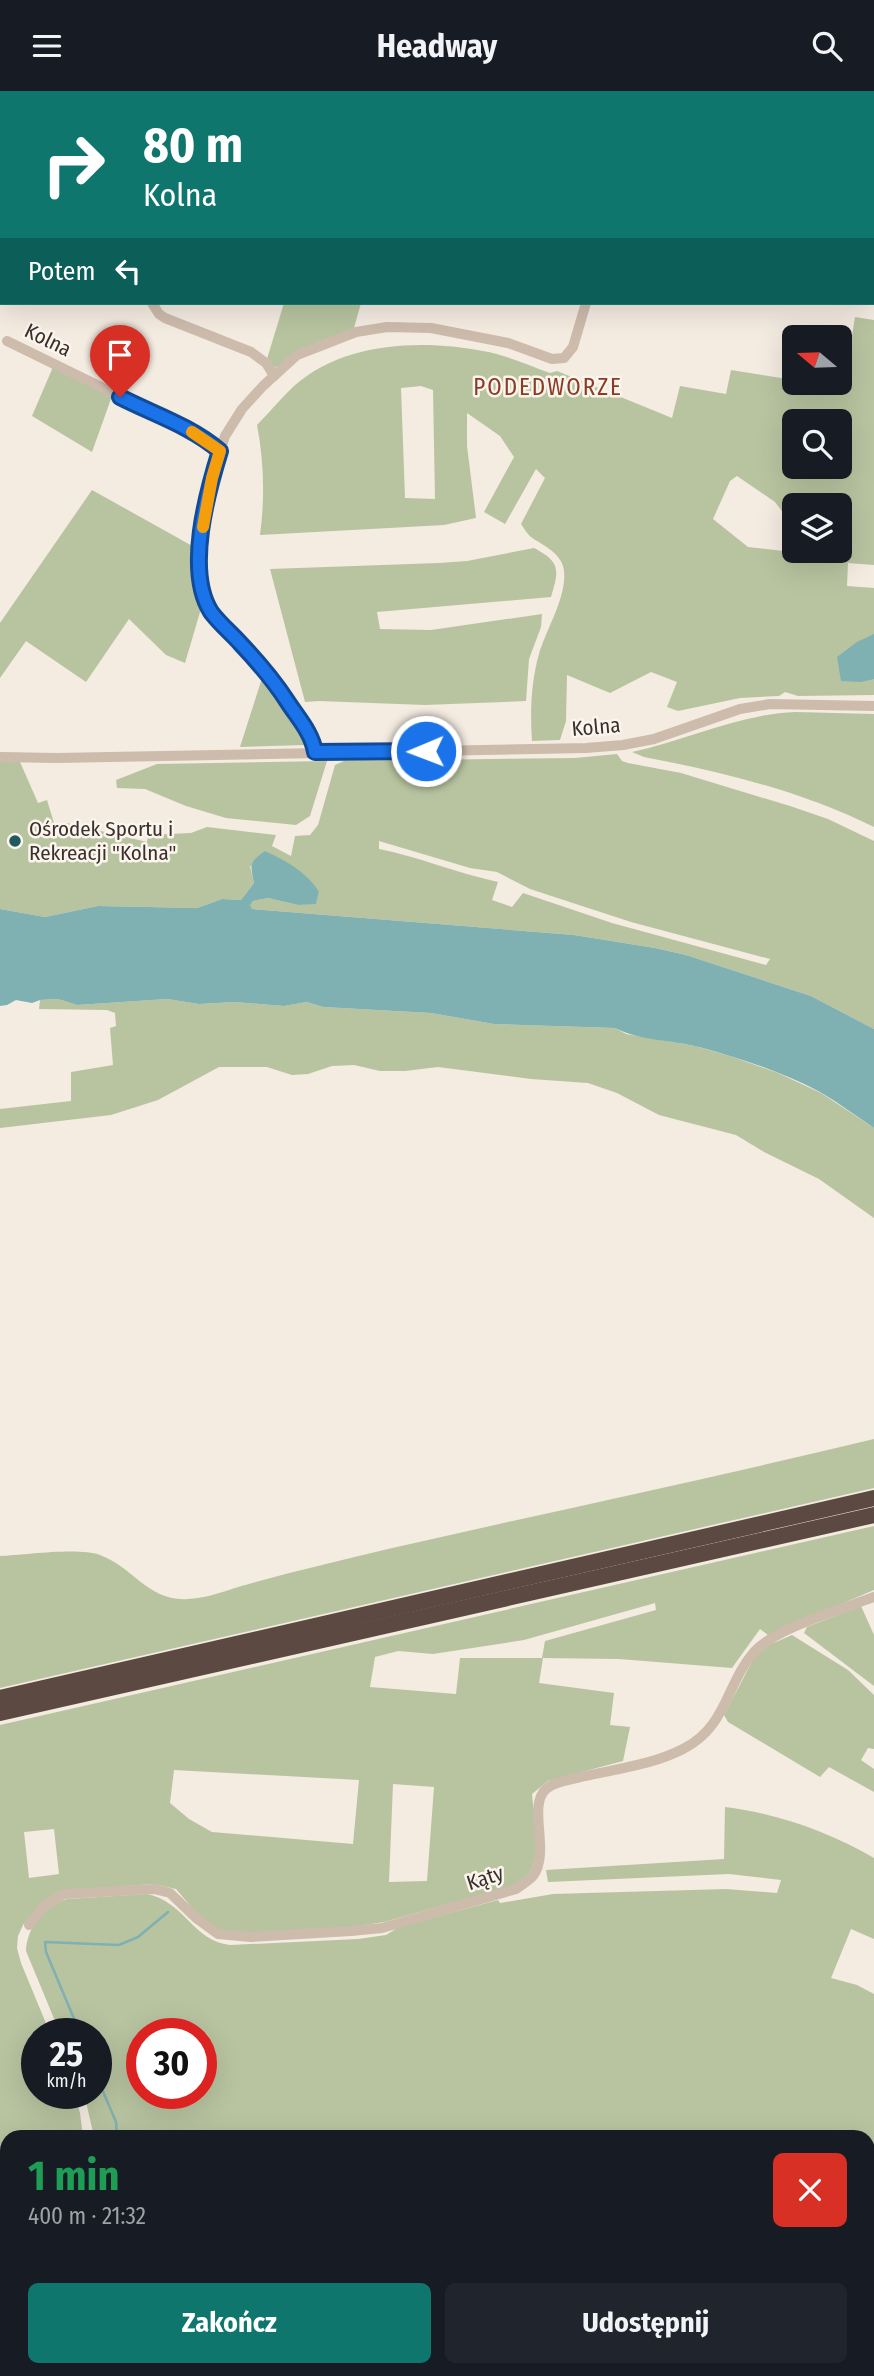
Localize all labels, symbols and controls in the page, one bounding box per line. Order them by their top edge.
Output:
icon: menu [28,27,66,65]
text: Headway [377,27,497,65]
icon: search [808,27,846,65]
text: 80 m [143,116,243,175]
icon: right [28,119,119,210]
text: Kolna [143,176,217,214]
icon: left [109,252,147,290]
text: Potem [28,256,95,287]
street label: Kolna [20,318,76,362]
pin [90,325,150,397]
north arrow [782,325,852,395]
map controls [782,325,852,563]
icon: arrive [101,336,139,374]
district label: PODEDWORZE [473,373,623,401]
button: search [782,409,852,479]
button: layers [782,493,852,563]
street label: Kolna [571,712,621,742]
position arrow [389,714,463,788]
place label: Ośrodek Sportu i Rekreacji "Kolna" [29,816,176,866]
marker: Ośrodek Sportu i Rekreacji "Kolna" [7,833,23,849]
street label: Kąty [463,1860,507,1896]
speed limit sign: 30 [126,2018,217,2109]
text: 25 [50,2033,83,2075]
text: km/h [46,2070,87,2092]
text: 1 min [28,2151,119,2201]
button: close [773,2153,847,2227]
text: 400 m · 21:32 [28,2202,146,2230]
button: Zakończ [28,2283,431,2363]
button: Udostępnij [445,2283,847,2363]

